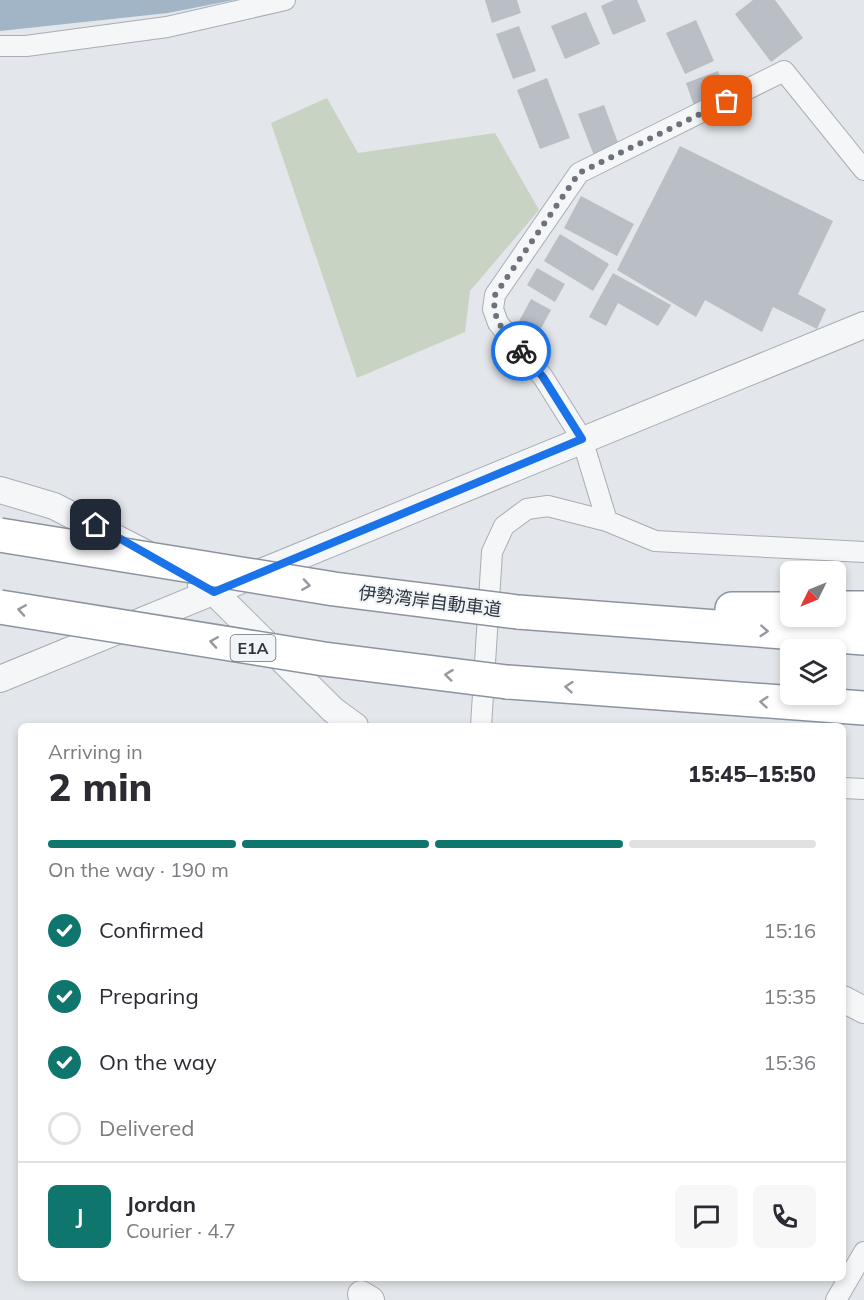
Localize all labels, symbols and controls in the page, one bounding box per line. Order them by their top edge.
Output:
pin [701,75,752,126]
icon: bag [710,84,743,117]
courier [491,321,551,381]
icon: bike [505,335,538,368]
pin [70,499,121,550]
icon: home [79,508,112,541]
north arrow [780,561,846,627]
map controls [780,561,846,705]
one-way arrow [302,578,311,590]
street label: 伊勢湾岸自動車道 [357,581,503,621]
one-way arrow [17,605,26,617]
one-way arrow [760,625,769,638]
road number: E1A [230,635,276,661]
one-way arrow [210,636,219,648]
button: layers [780,639,846,705]
one-way arrow [444,669,453,681]
one-way arrow [565,681,574,694]
one-way arrow [759,696,768,709]
text: Arriving in [48,739,143,764]
text: 15:45–15:50 [688,760,816,788]
text: 2 min [48,762,153,811]
text: On the way · 190 m [48,857,229,882]
icon: check [48,914,81,947]
text: Confirmed [99,916,204,944]
text: 15:16 [763,918,816,943]
icon: check [48,980,81,1013]
text: Preparing [99,982,199,1010]
text: 15:35 [763,984,816,1009]
icon: check [48,1046,81,1079]
text: On the way [99,1048,217,1076]
text: 15:36 [763,1050,816,1075]
text: Delivered [99,1114,194,1142]
button: chat [675,1185,738,1248]
button: phone [753,1185,816,1248]
text: Jordan [126,1190,196,1218]
text: J [76,1202,83,1230]
text: Courier · 4.7 [126,1218,236,1243]

